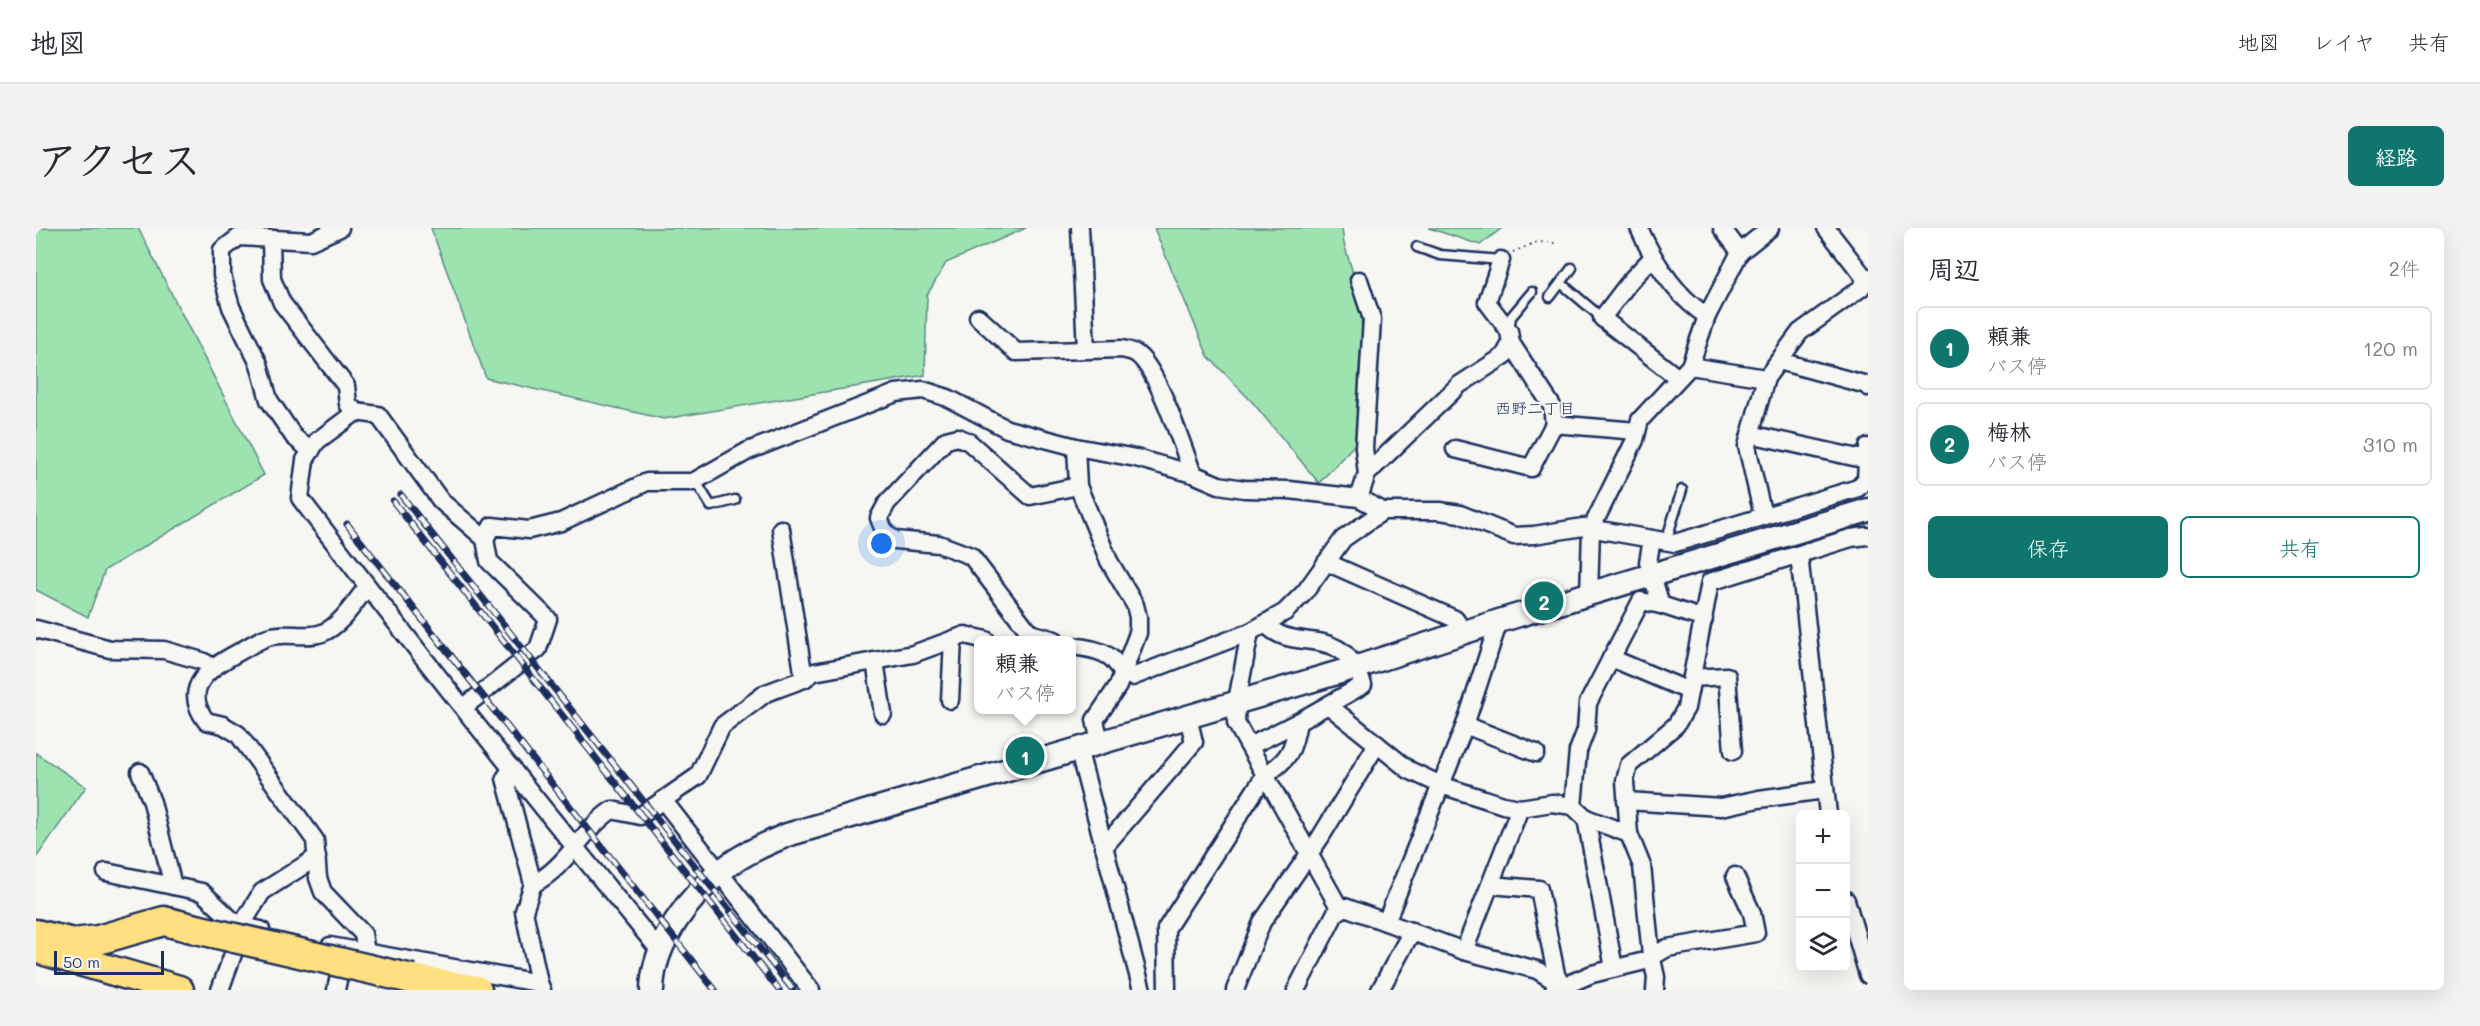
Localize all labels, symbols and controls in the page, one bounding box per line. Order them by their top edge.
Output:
text: 地図 [30,24,86,60]
text: 地図 [2238,28,2280,55]
text: レイヤ [2313,28,2375,55]
text: 共有 [2408,28,2450,55]
button: 経路 [2348,126,2444,186]
text: アクセス [36,131,201,186]
text: 周辺 [1928,252,1980,286]
text: 2件 [2389,255,2420,281]
text: 頼兼 [1987,321,2031,350]
text: 1 [1945,335,1954,361]
text: 120 m [2363,335,2418,361]
text: バス停 [1987,352,2047,378]
district label: 西野二丁目 [1495,397,1575,418]
text: 梅林 [1987,417,2031,446]
text: 2 [1944,431,1955,457]
text: 310 m [2363,431,2418,457]
text: バス停 [1987,448,2047,474]
button: 保存 [1928,516,2168,578]
button: 共有 [2180,516,2420,578]
your location [867,529,896,558]
pin: 2 [1524,578,1564,623]
popup [974,636,1076,714]
text: 頼兼 [995,648,1039,677]
text: バス停 [995,679,1055,705]
pin: 1 [1006,734,1044,778]
map controls [1796,810,1850,972]
button: + [1796,810,1850,864]
button: − [1796,864,1850,918]
button: layers [1796,918,1850,972]
scale bar [54,948,164,976]
text: 50 m [63,951,100,972]

